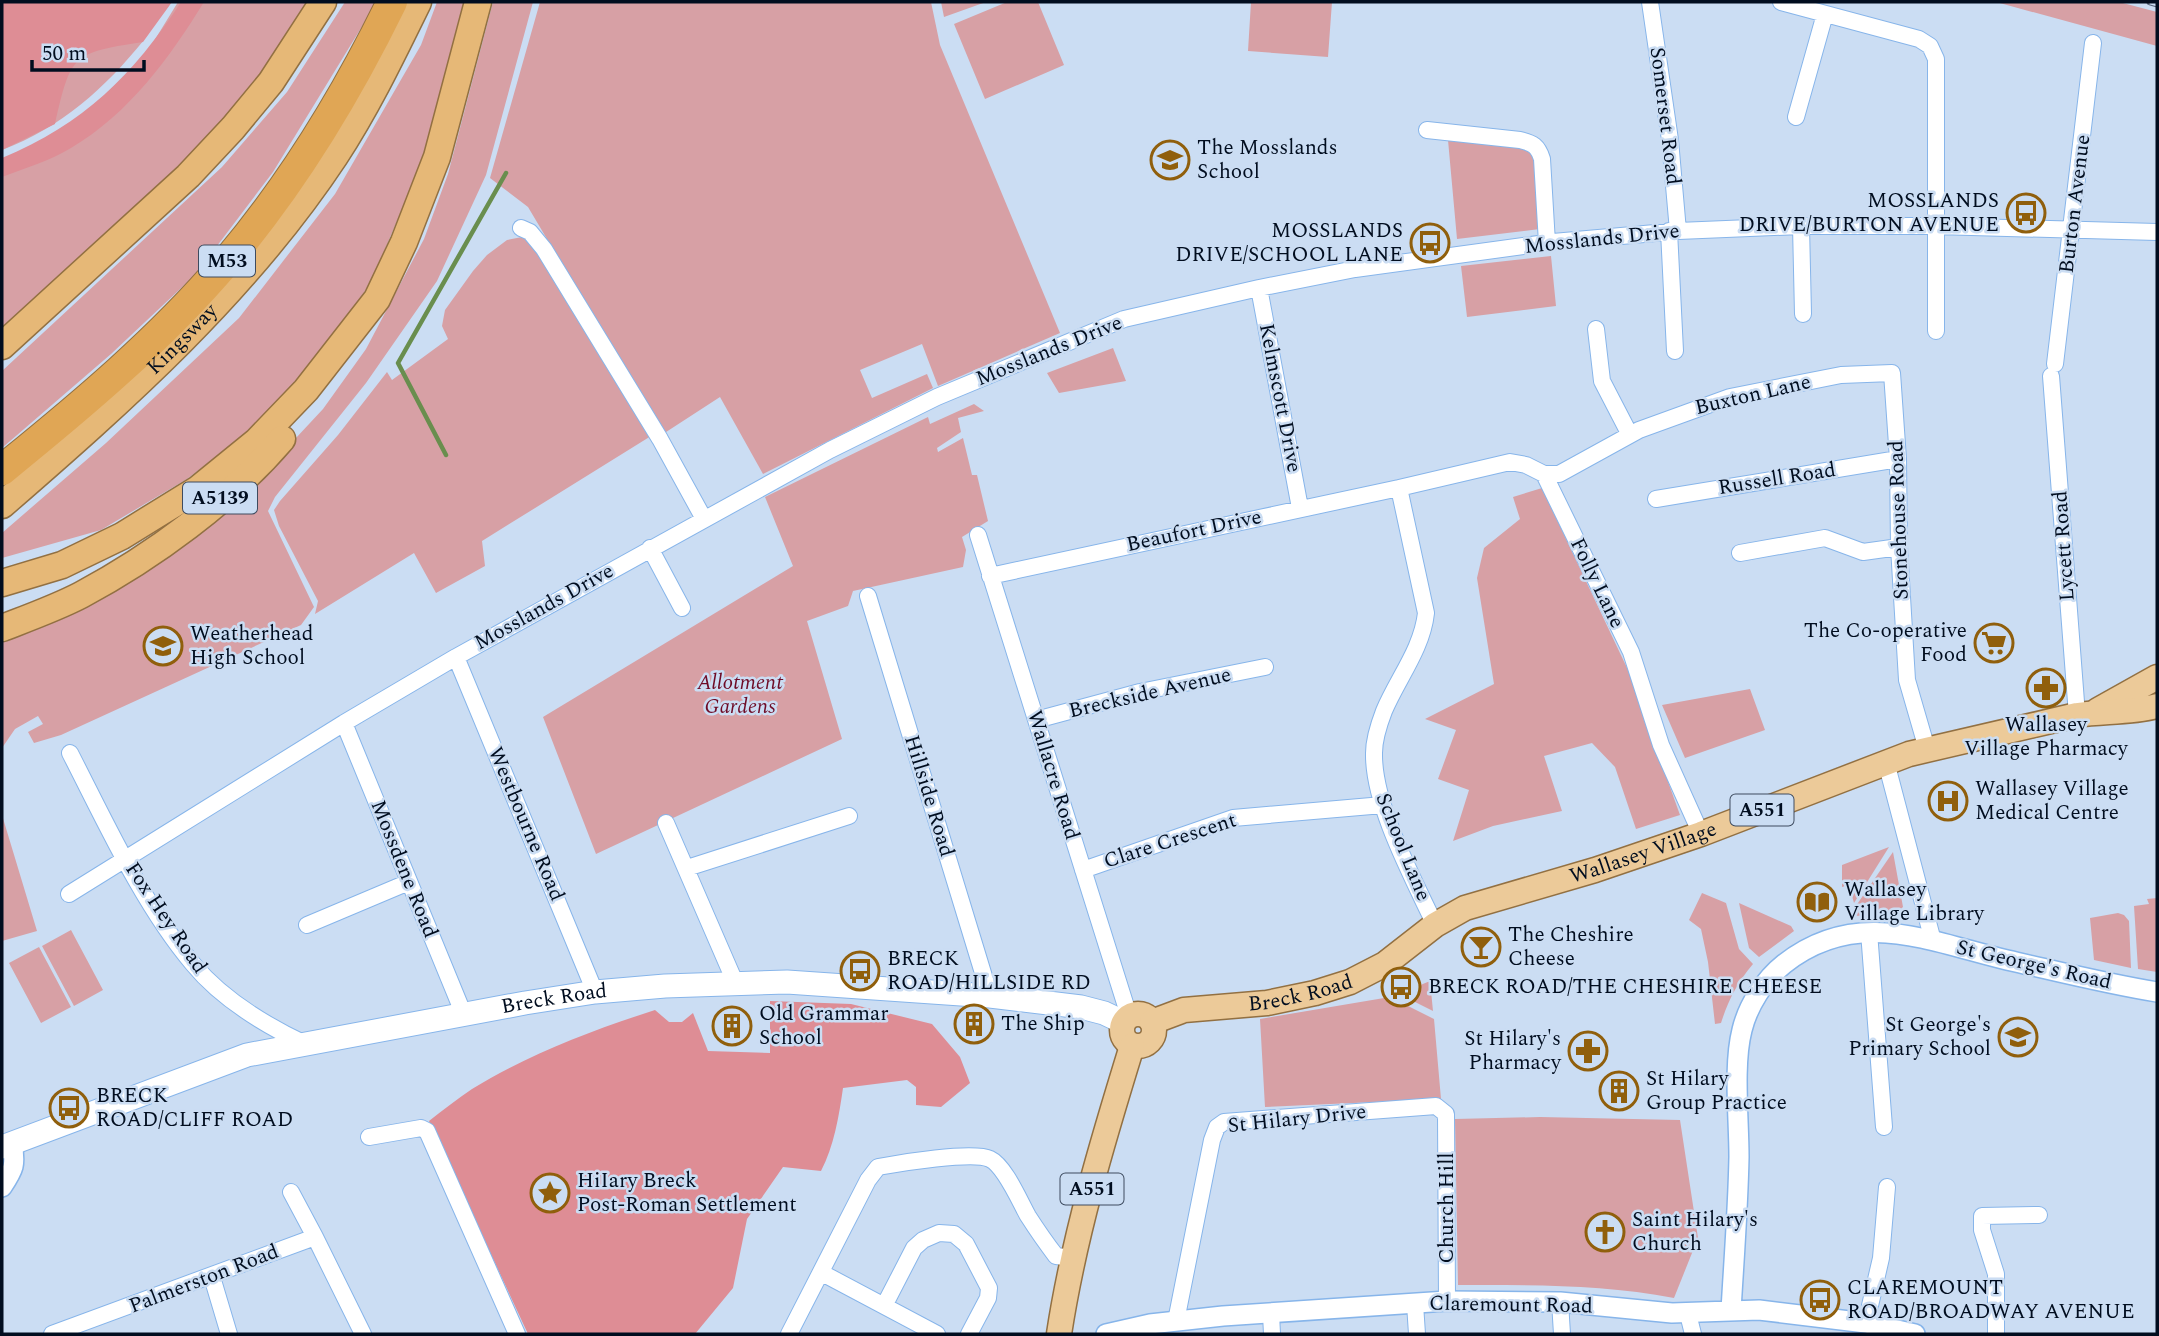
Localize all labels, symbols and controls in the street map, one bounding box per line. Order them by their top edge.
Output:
scale bar [32,28,144,72]
text: 50 m [42,38,86,70]
street label: Somerset Road [1641,45,1689,187]
place label: The Mosslands School [1197,132,1338,188]
street label: Burton Avenue [2051,133,2099,275]
school or university icon: The Mosslands School [1149,139,1191,181]
place label: MOSSLANDS DRIVE/BURTON AVENUE [1739,185,1999,241]
bus stop icon: MOSSLANDS DRIVE/BURTON AVENUE [2005,192,2047,234]
place label: MOSSLANDS DRIVE/SCHOOL LANE [1175,215,1403,271]
street label: Mosslands Drive [1523,215,1681,263]
bus stop icon: MOSSLANDS DRIVE/SCHOOL LANE [1409,222,1451,264]
road number: M53 [199,246,255,276]
street label: Kingsway [139,296,226,383]
street label: Mosslands Drive [971,307,1127,395]
street label: Kelmscott Drive [1250,321,1310,475]
street label: Buxton Lane [1692,366,1814,424]
street label: Stonehouse Road [1880,440,1918,600]
street label: Russell Road [1716,454,1838,504]
road number: A5139 [183,482,257,513]
street label: Lycett Road [2044,490,2084,602]
street label: Beaufort Drive [1124,501,1264,561]
street label: Folly Lane [1561,532,1633,634]
street label: Mosslands Drive [468,555,620,659]
place label: The Co-operative Food [1804,615,1967,671]
place label: Weatherhead High School [190,618,313,674]
supermarket icon: The Co-operative Food [1973,622,2015,664]
school or university icon: Weatherhead High School [142,625,184,667]
street label: Breckside Avenue [1066,659,1234,727]
park label: Allotment Gardens [696,667,783,723]
pharmacy icon: Wallasey Village Pharmacy [2025,667,2067,709]
street label: Wallacre Road [1018,706,1088,844]
place label: Wallasey Village Pharmacy [1964,709,2129,765]
street label: Hillside Road [895,731,963,861]
street label: Westbourne Road [479,742,573,906]
place label: Wallasey Village Medical Centre [1975,773,2129,829]
hospital icon: Wallasey Village Medical Centre [1927,780,1969,822]
street label: School Lane [1367,788,1439,906]
road number: A551 [1730,794,1794,825]
street label: Mossdene Road [362,795,446,943]
street label: Clare Crescent [1099,804,1241,878]
street label: Wallasey Village [1566,813,1722,893]
street label: Fox Hey Road [117,856,215,980]
place label: Wallasey Village Library [1844,874,1985,930]
library icon: Wallasey Village Library [1796,881,1838,923]
place label: The Cheshire Cheese [1508,919,1634,975]
bar icon: The Cheshire Cheese [1460,926,1502,968]
street label: St George's Road [1953,932,2115,998]
place label: BRECK ROAD/HILLSIDE RD [887,943,1091,999]
bus stop icon: BRECK ROAD/HILLSIDE RD [839,950,881,992]
street label: Breck Road [1247,966,1357,1021]
bus stop icon: BRECK ROAD/THE CHESHIRE CHEESE [1380,966,1422,1008]
place label: BRECK ROAD/THE CHESHIRE CHEESE [1428,971,1822,1003]
street label: Breck Road [499,975,608,1023]
place label: Old Grammar School [759,998,889,1054]
building icon: The Ship [953,1003,995,1045]
building icon: Old Grammar School [711,1005,753,1047]
place label: The Ship [1001,1008,1085,1040]
place label: St George's Primary School [1848,1009,1991,1065]
school or university icon: St George's Primary School [1997,1016,2039,1058]
place label: St Hilary's Pharmacy [1464,1023,1562,1079]
pharmacy icon: St Hilary's Pharmacy [1567,1030,1609,1072]
place label: St Hilary Group Practice [1646,1063,1787,1119]
building icon: St Hilary Group Practice [1598,1070,1640,1112]
place label: BRECK ROAD/CLIFF ROAD [96,1080,293,1136]
bus stop icon: BRECK ROAD/CLIFF ROAD [48,1087,90,1129]
street label: St Hilary Drive [1226,1096,1368,1142]
street label: Church Hill [1431,1152,1463,1264]
place label: HiIary Breck Post-Roman Settlement [577,1165,797,1221]
place icon: HiIary Breck Post-Roman Settlement [529,1172,571,1214]
road number: A551 [1060,1174,1124,1204]
place label: Saint Hilary's Church [1632,1204,1758,1260]
church icon: Saint Hilary's Church [1584,1211,1626,1253]
street label: Palmerston Road [124,1236,284,1322]
place label: CLAREMOUNT ROAD/BROADWAY AVENUE [1847,1272,2135,1328]
bus stop icon: CLAREMOUNT ROAD/BROADWAY AVENUE [1799,1279,1841,1321]
street label: Claremount Road [1429,1288,1593,1322]

